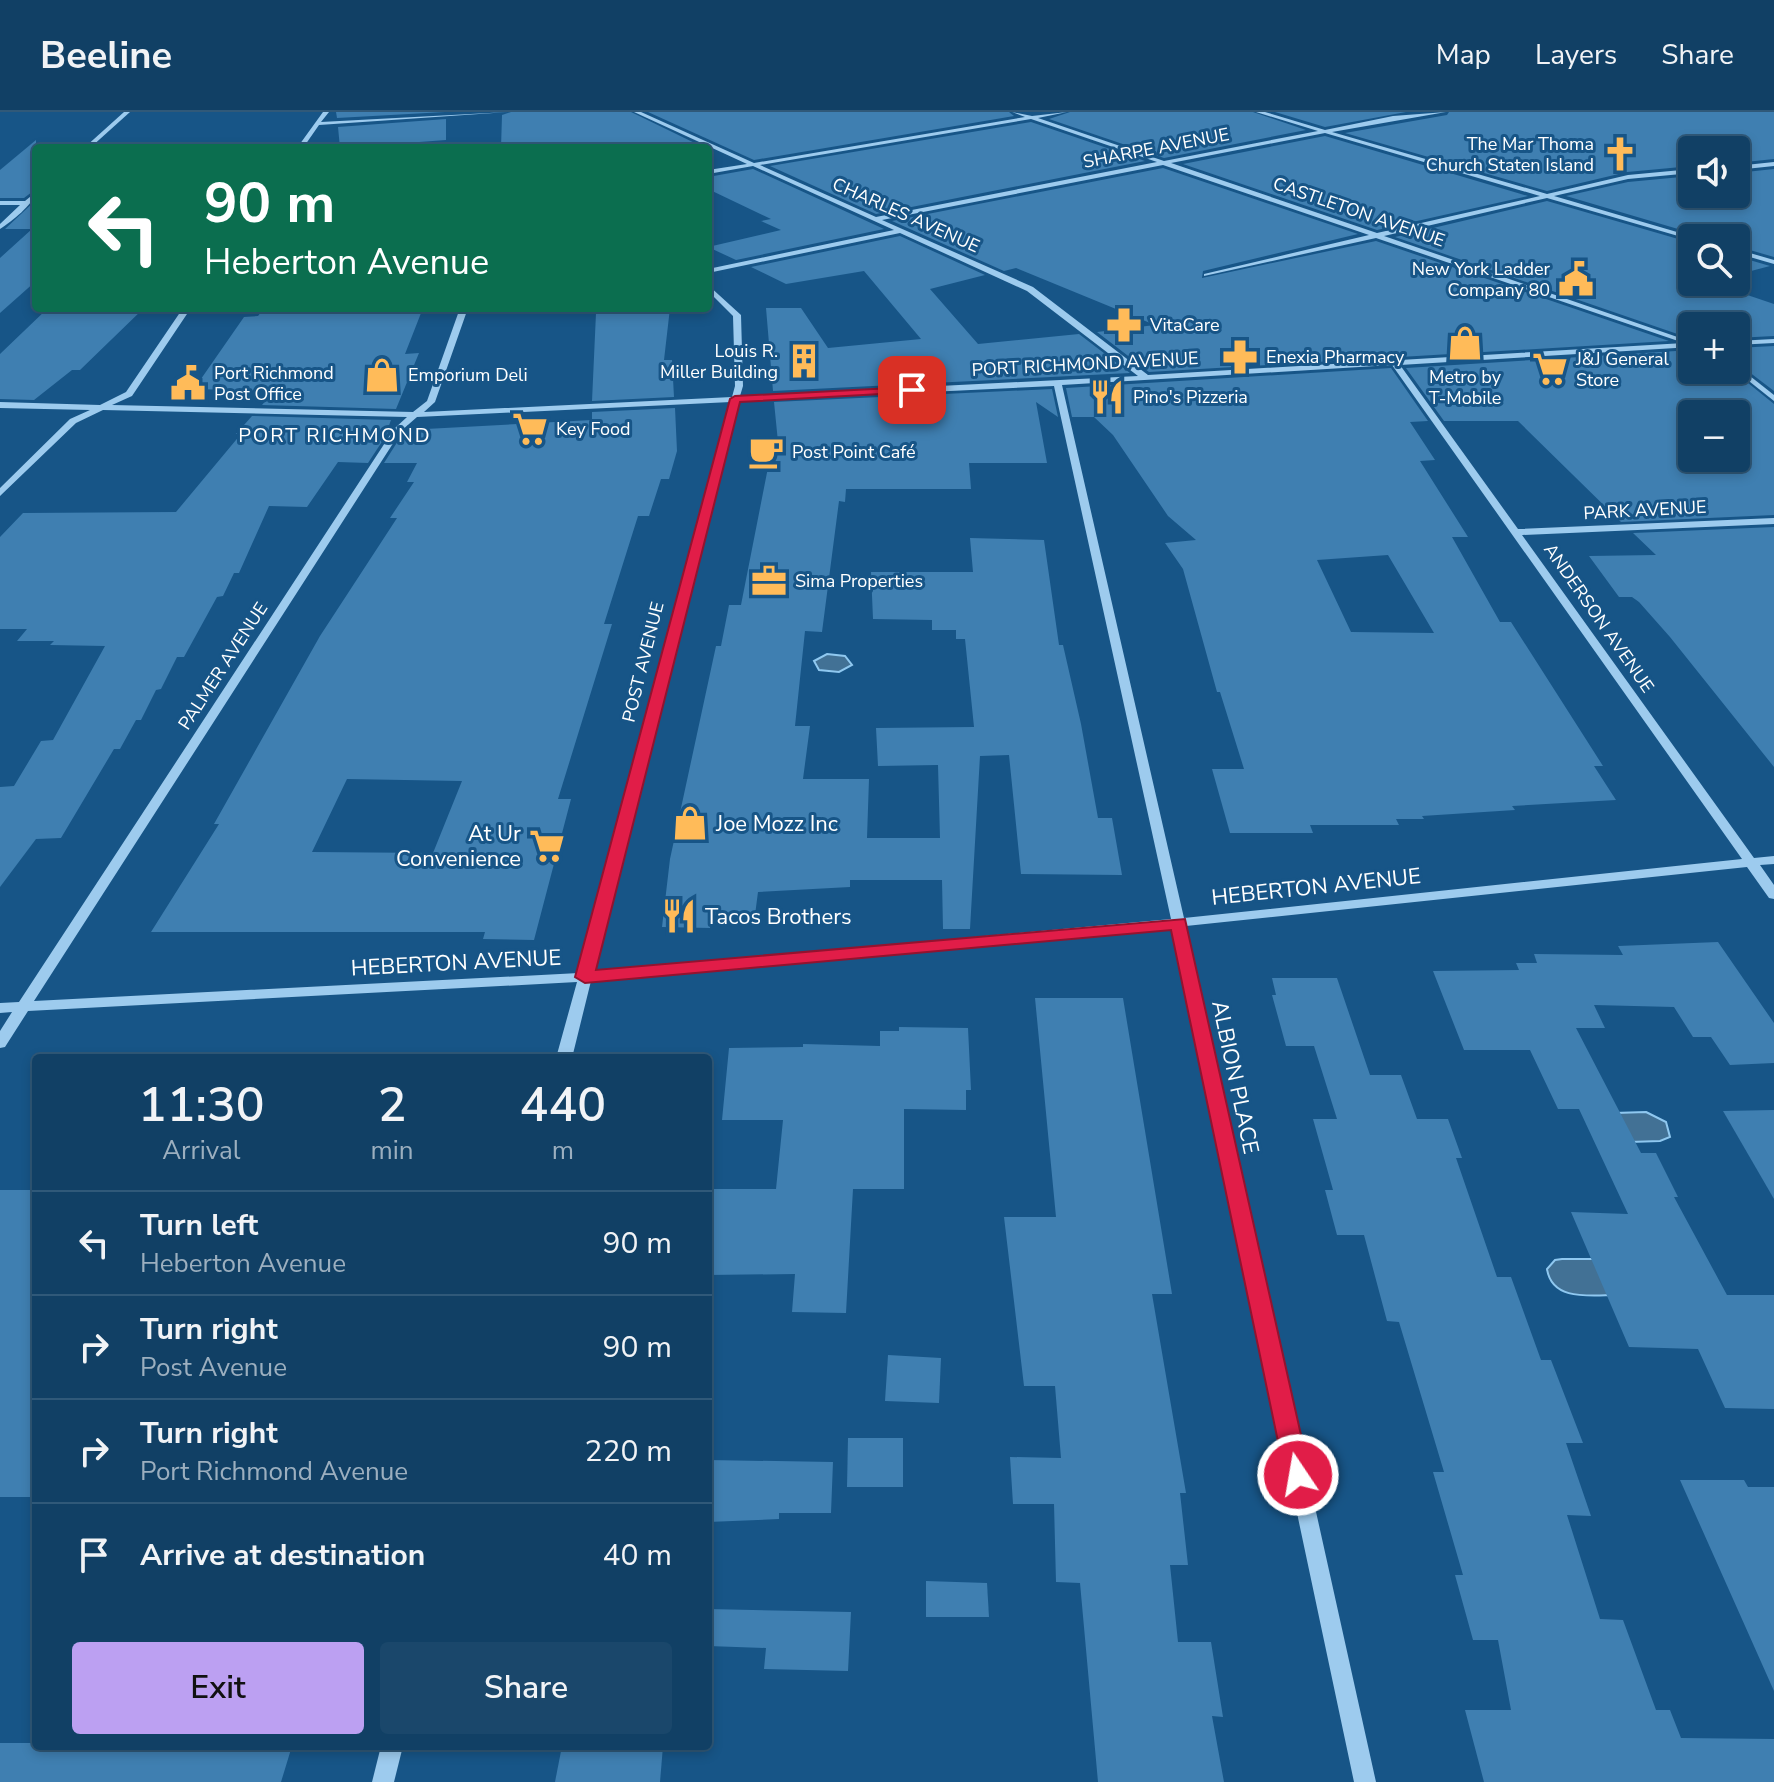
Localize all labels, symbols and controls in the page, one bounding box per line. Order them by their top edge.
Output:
text: Beeline [40,30,172,81]
text: Map [1436,36,1491,74]
text: Layers [1535,36,1617,74]
text: Share [1661,36,1734,74]
street label: SHARPE AVENUE [1081,122,1231,174]
place label: The Mar Thoma Church Staten Island [1426,132,1594,177]
church icon: The Mar Thoma Church Staten Island [1601,135,1639,173]
map controls [1678,136,1750,472]
button: sound [1678,136,1750,208]
text: 90 m [204,165,335,242]
street label: CASTLETON AVENUE [1270,171,1448,253]
street label: CHARLES AVENUE [829,172,983,258]
icon: left [72,176,176,280]
button: search [1678,224,1750,296]
text: Heberton Avenue [204,238,489,287]
place label: New York Ladder Company 80 [1412,257,1551,302]
public building icon: New York Ladder Company 80 [1557,260,1595,298]
pharmacy icon: VitaCare [1105,306,1143,344]
button: + [1678,312,1750,384]
place label: VitaCare [1149,313,1220,337]
shop icon: Metro by T-Mobile [1446,324,1484,362]
pharmacy icon: Enexia Pharmacy [1221,338,1259,376]
place label: Louis R. Miller Building [660,339,778,384]
building icon: Louis R. Miller Building [785,342,823,380]
place label: Enexia Pharmacy [1266,345,1405,369]
street label: PORT RICHMOND AVENUE [971,346,1199,382]
place label: J&J General Store [1575,347,1670,392]
supermarket icon: J&J General Store [1531,350,1569,388]
shop icon: Emporium Deli [363,356,401,394]
pin [878,356,946,424]
place label: Port Richmond Post Office [214,361,334,406]
place label: Emporium Deli [408,363,528,387]
public building icon: Port Richmond Post Office [169,364,207,402]
place label: Metro by T-Mobile [1429,365,1502,410]
icon: arrive [890,368,934,412]
restaurant icon: Pino's Pizzeria [1088,378,1126,416]
place label: Pino's Pizzeria [1133,385,1248,409]
button: − [1678,400,1750,472]
supermarket icon: Key Food [511,410,549,448]
place label: Key Food [556,417,630,441]
district label: PORT RICHMOND [238,422,432,449]
cafe icon: Post Point Café [747,433,785,471]
place label: Post Point Café [792,440,916,464]
street label: PARK AVENUE [1583,495,1707,525]
street label: ANDERSON AVENUE [1538,539,1660,697]
office icon: Sima Properties [750,562,788,600]
place label: Sima Properties [795,569,923,593]
street label: PALMER AVENUE [173,598,273,734]
street label: POST AVENUE [616,599,670,725]
shop icon: Joe Mozz Inc [671,804,709,842]
place label: Joe Mozz Inc [715,809,838,839]
place label: At Ur Convenience [396,819,521,874]
supermarket icon: At Ur Convenience [528,827,566,865]
street label: HEBERTON AVENUE [1210,861,1422,913]
restaurant icon: Tacos Brothers [660,897,698,935]
place label: Tacos Brothers [705,902,852,932]
street label: HEBERTON AVENUE [350,943,562,983]
street label: ALBION PLACE [1204,998,1266,1157]
text: 11:30 [138,1072,265,1138]
text: 2 [378,1072,406,1138]
text: 440 [520,1072,606,1138]
text: Arrival [162,1133,240,1168]
text: min [371,1133,414,1168]
text: m [552,1133,574,1168]
text: Turn left [140,1205,258,1246]
icon: left [72,1221,116,1265]
text: 90 m [603,1223,672,1264]
text: Heberton Avenue [140,1246,346,1281]
text: Turn right [140,1309,278,1350]
icon: right [72,1325,116,1369]
text: 90 m [603,1327,672,1368]
text: Post Avenue [140,1350,287,1385]
text: Turn right [140,1413,278,1454]
icon: right [72,1429,116,1473]
text: 220 m [585,1431,672,1472]
position arrow [1256,1433,1340,1517]
text: Port Richmond Avenue [140,1454,408,1489]
icon: arrive [72,1533,116,1577]
text: Arrive at destination [140,1535,425,1576]
text: 40 m [603,1535,672,1576]
button: Exit [72,1642,364,1734]
button: Share [380,1642,672,1734]

